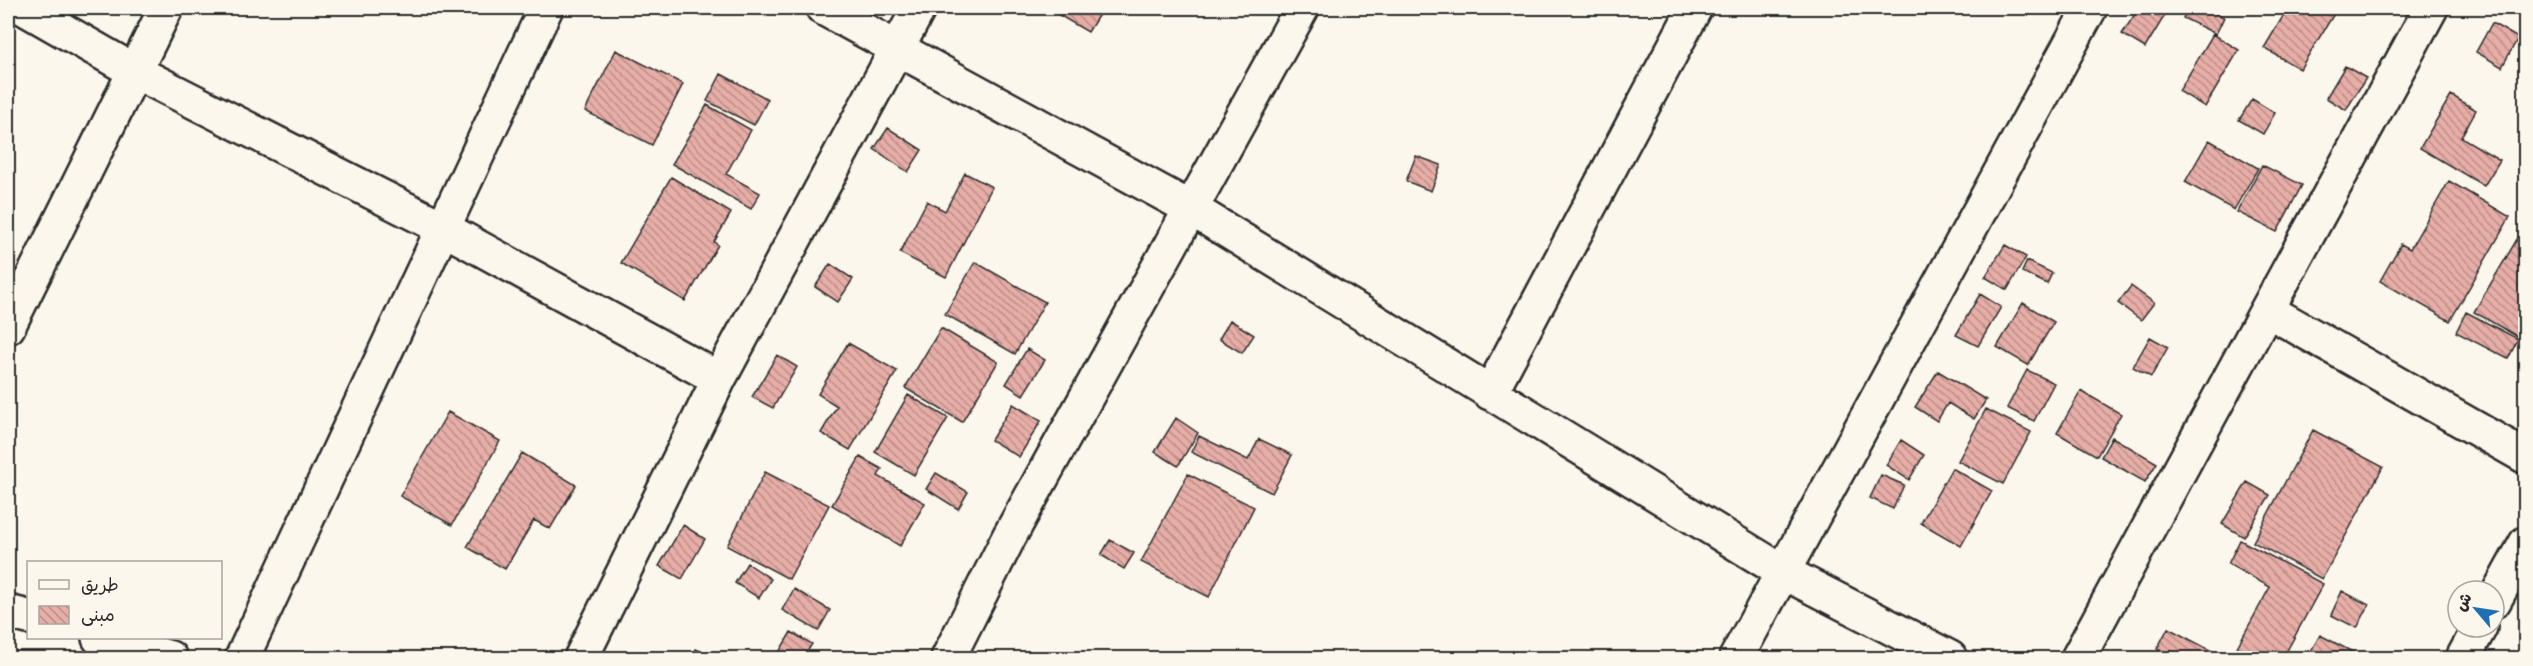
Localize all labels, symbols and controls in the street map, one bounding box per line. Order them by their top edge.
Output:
legend [27,561,222,639]
text: طريق [81,572,119,601]
north arrow [2446,579,2506,639]
text: ش [2449,589,2479,616]
text: مبنى [81,602,115,631]

